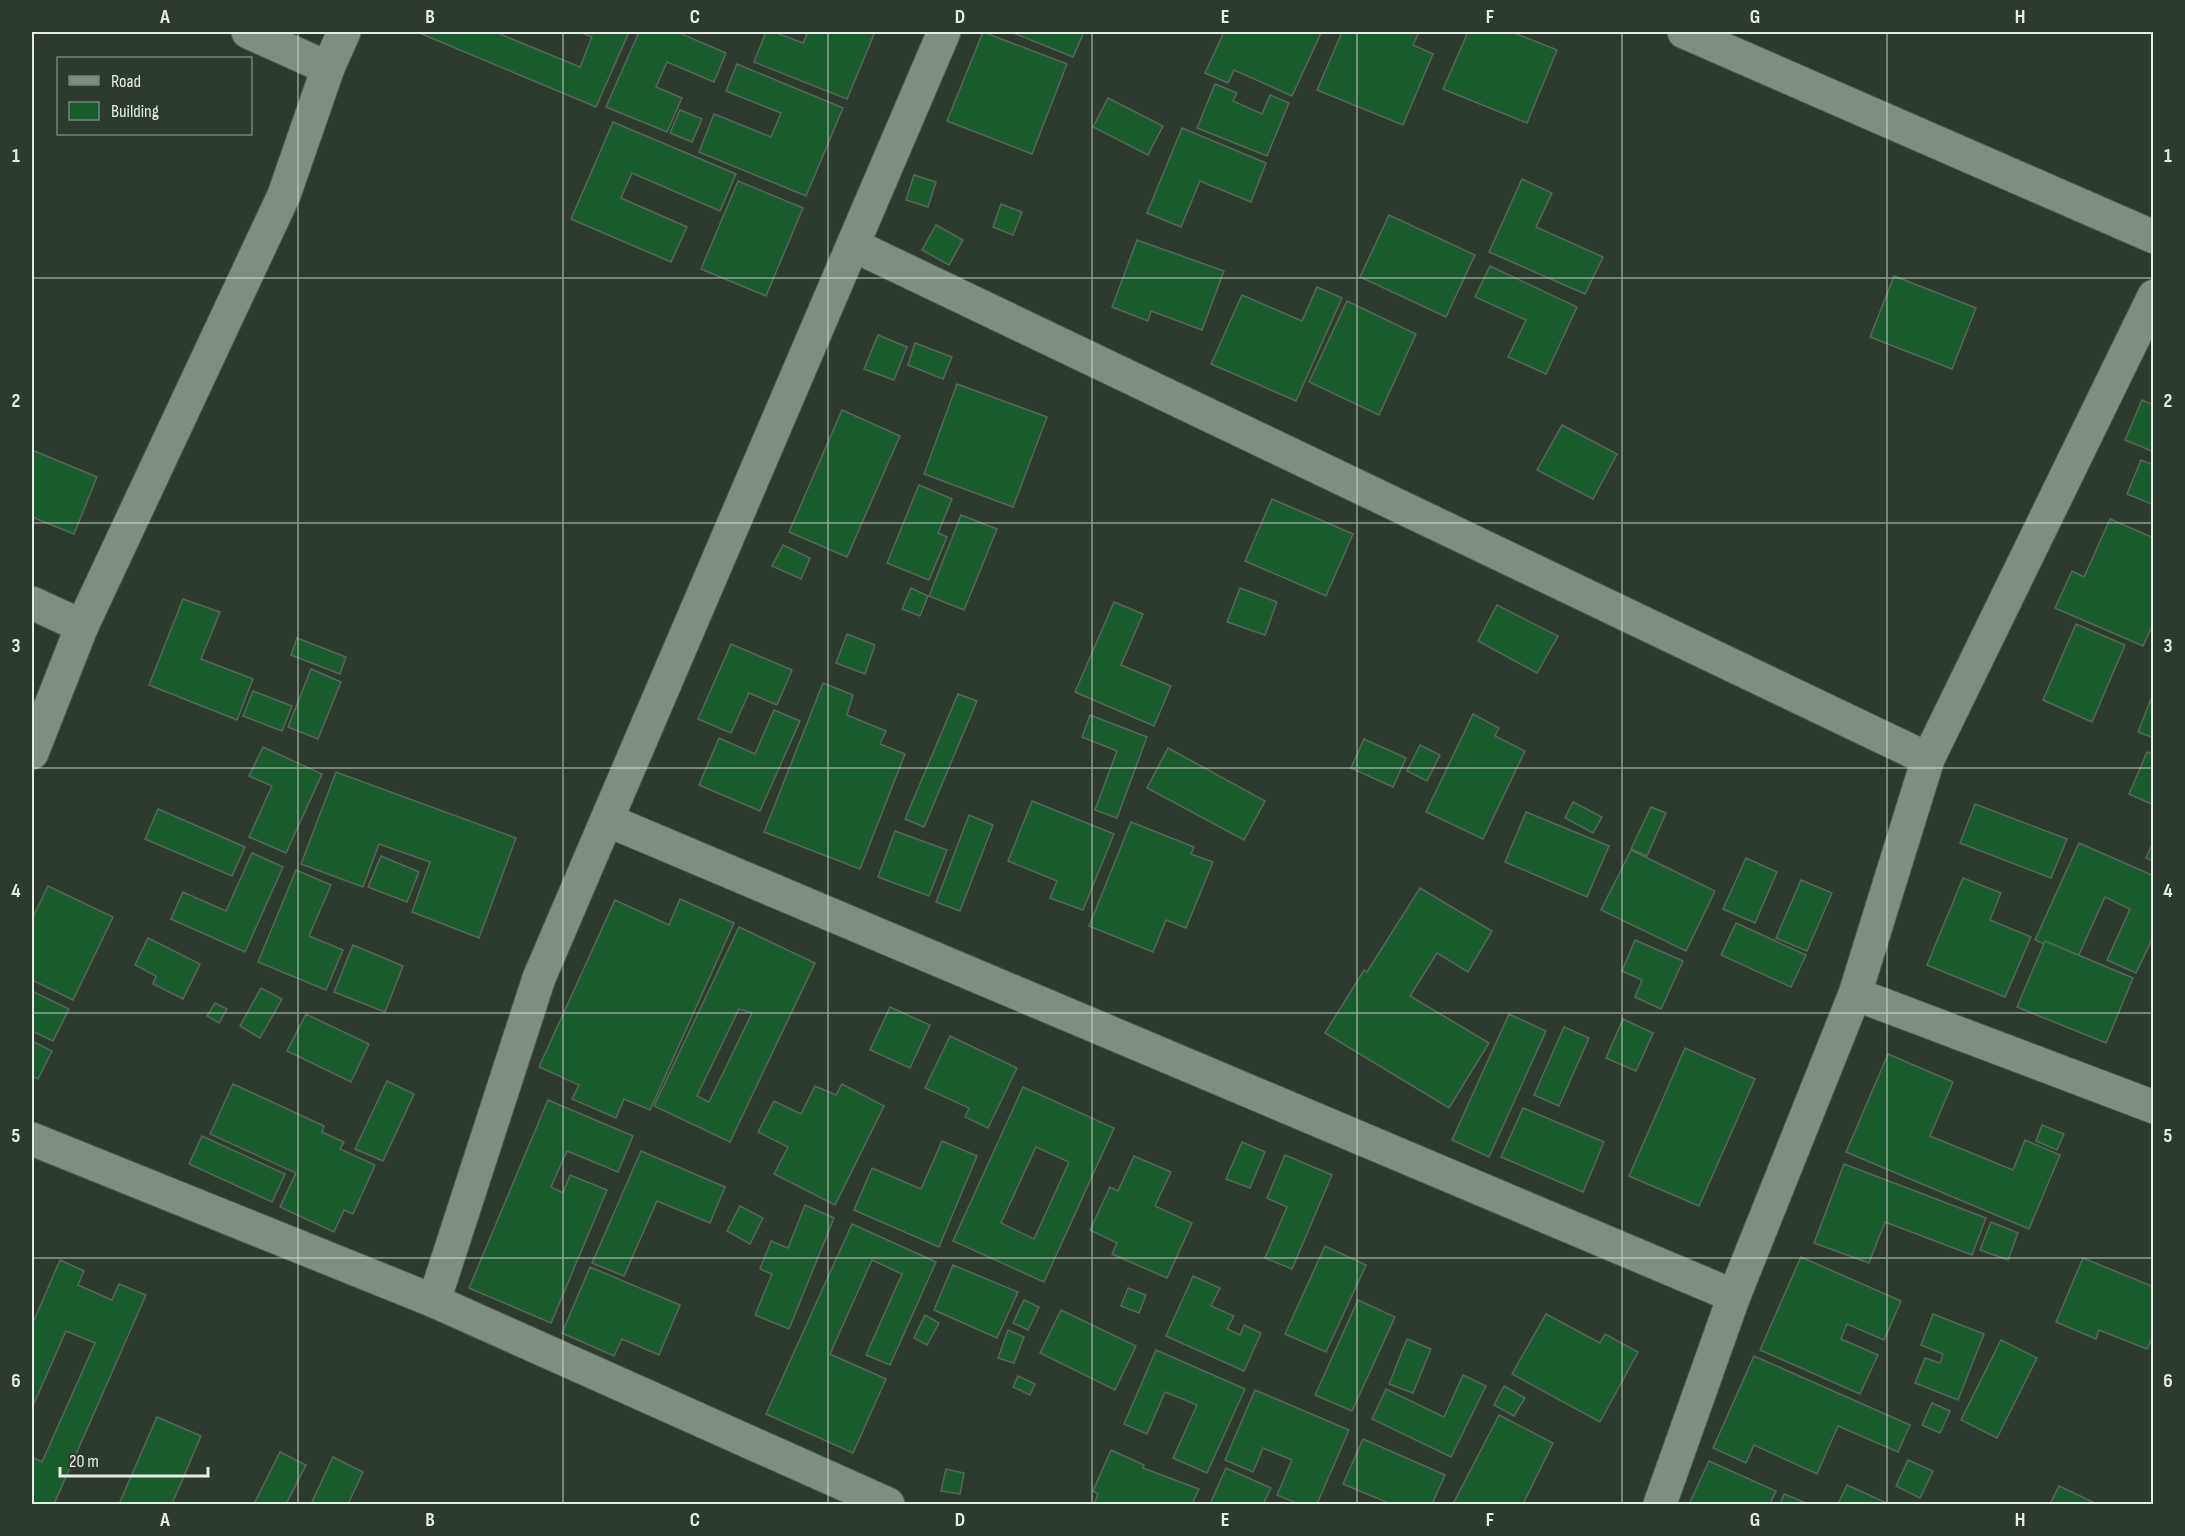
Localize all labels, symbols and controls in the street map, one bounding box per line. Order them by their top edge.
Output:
text: A [159,5,170,29]
text: B [425,5,435,29]
text: C [690,5,700,29]
text: D [955,5,965,29]
text: E [1221,5,1229,29]
text: F [1486,5,1494,29]
text: G [1750,5,1760,29]
text: H [2015,5,2025,29]
legend [57,57,252,135]
text: Road [111,71,141,92]
text: Building [111,101,159,122]
text: 1 [12,144,20,168]
text: 1 [2164,144,2172,168]
text: 2 [12,389,20,413]
text: 2 [2164,389,2172,413]
text: 3 [12,634,21,658]
text: 3 [2164,634,2173,658]
text: 4 [11,879,21,903]
text: 4 [2163,879,2173,903]
text: 5 [12,1124,21,1148]
text: 5 [2164,1124,2173,1148]
text: 6 [11,1369,21,1393]
text: 6 [2163,1369,2173,1393]
scale bar [60,1440,208,1478]
text: 20 m [69,1451,99,1472]
text: A [159,1508,170,1532]
text: B [425,1508,435,1532]
text: C [690,1508,700,1532]
text: D [955,1508,965,1532]
text: E [1221,1508,1229,1532]
text: F [1486,1508,1494,1532]
text: G [1750,1508,1760,1532]
text: H [2015,1508,2025,1532]

